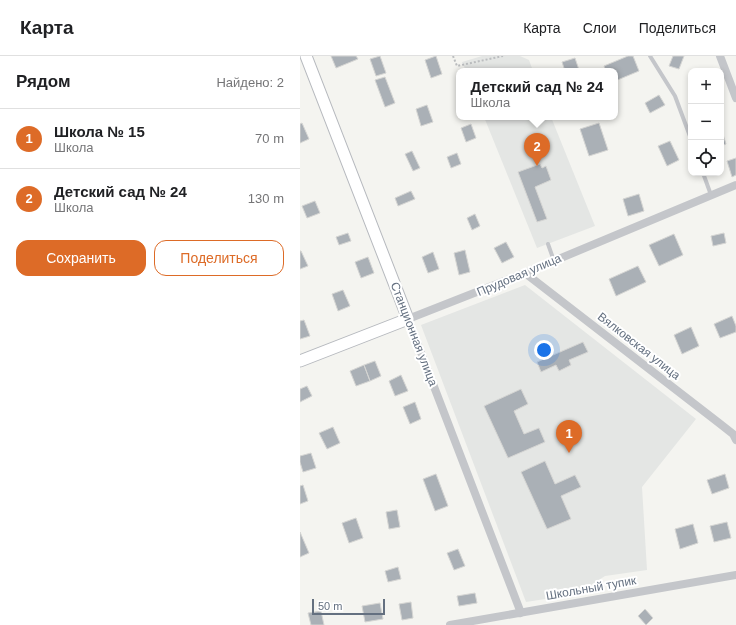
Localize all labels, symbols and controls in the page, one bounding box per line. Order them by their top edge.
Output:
text: Карта [20,17,74,38]
text: Карта [523,20,561,36]
text: Слои [583,20,617,36]
text: Поделиться [639,20,716,36]
popup [456,68,618,120]
map controls [688,68,724,176]
button: + [688,68,724,104]
text: Рядом [16,72,71,91]
text: Найдено: 2 [216,75,284,90]
text: Детский сад № 24 [471,78,603,95]
text: Школа [471,95,510,110]
button: − [688,104,724,140]
text: Школа № 15 [54,123,145,140]
text: 1 [25,131,33,146]
text: 70 m [255,131,284,146]
pin: 2 [524,133,550,166]
text: Школа [54,140,94,155]
button: locate [688,140,724,176]
text: Детский сад № 24 [54,183,187,200]
text: 2 [25,191,33,206]
text: 130 m [248,191,284,206]
text: Школа [54,200,94,215]
button: Сохранить [16,240,146,276]
button: Поделиться [154,240,284,276]
street label: Прудовая улица [475,251,564,299]
street label: Станционная улица [388,280,440,388]
street label: Вялковская улица [595,309,683,383]
your location [534,340,554,360]
pin: 1 [556,420,582,453]
street label: Школьный тупик [545,573,638,603]
scale bar [312,597,385,616]
text: 50 m [318,600,342,612]

